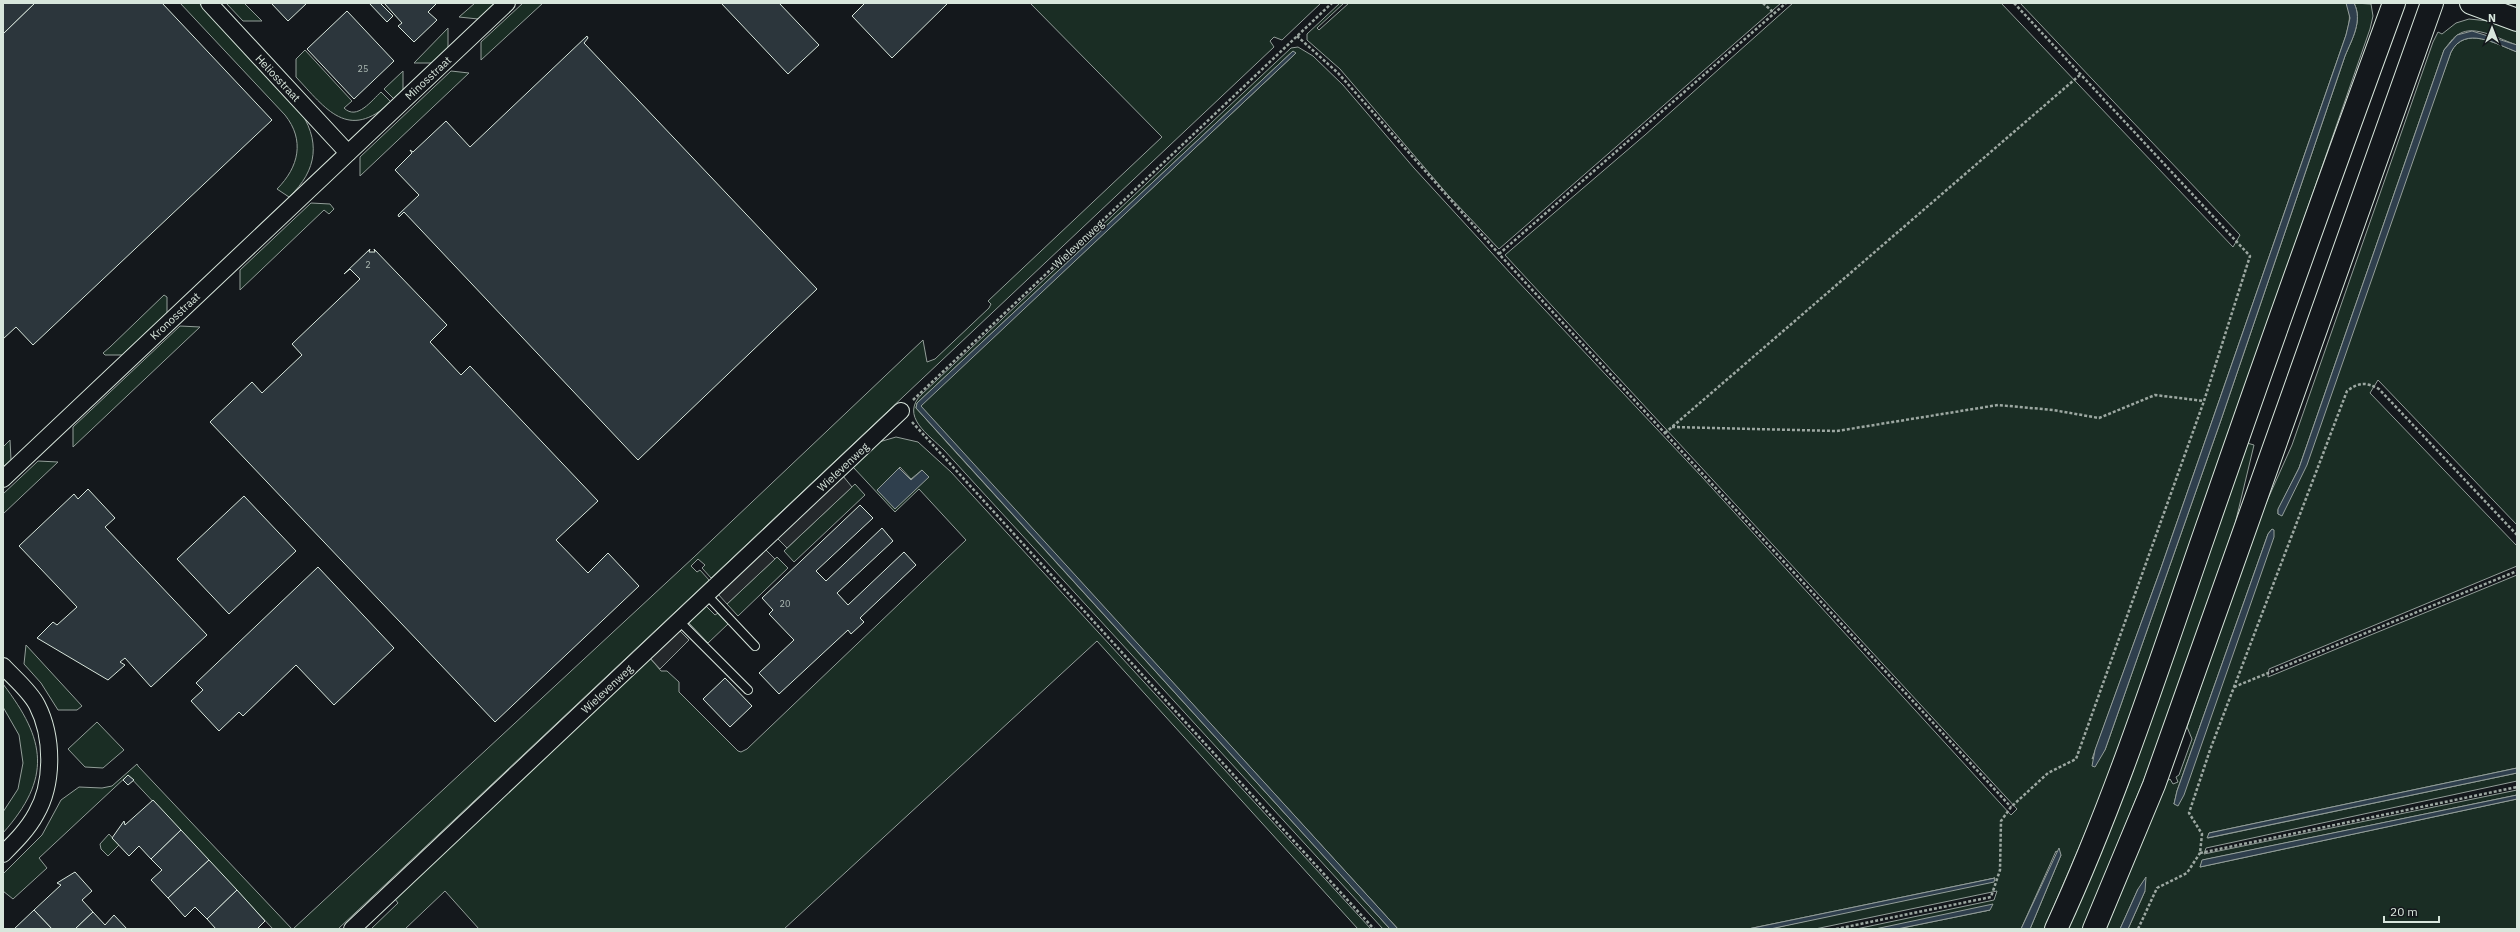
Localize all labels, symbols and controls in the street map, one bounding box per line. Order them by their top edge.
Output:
north arrow [2472,8,2512,48]
text: N [2488,11,2496,25]
street label: Heliosstraat [253,51,304,105]
street label: Minosstraat [402,53,454,103]
house number: 25 [358,63,368,74]
street label: Wielevenweg [1049,216,1107,271]
house number: 2 [365,259,371,270]
street label: Kronosstraat [147,289,203,343]
street label: Wielevenweg [814,439,872,494]
house number: 20 [780,598,790,609]
street label: Wielevenweg [578,661,636,716]
scale bar [2384,898,2439,924]
text: 20 m [2390,904,2418,919]

